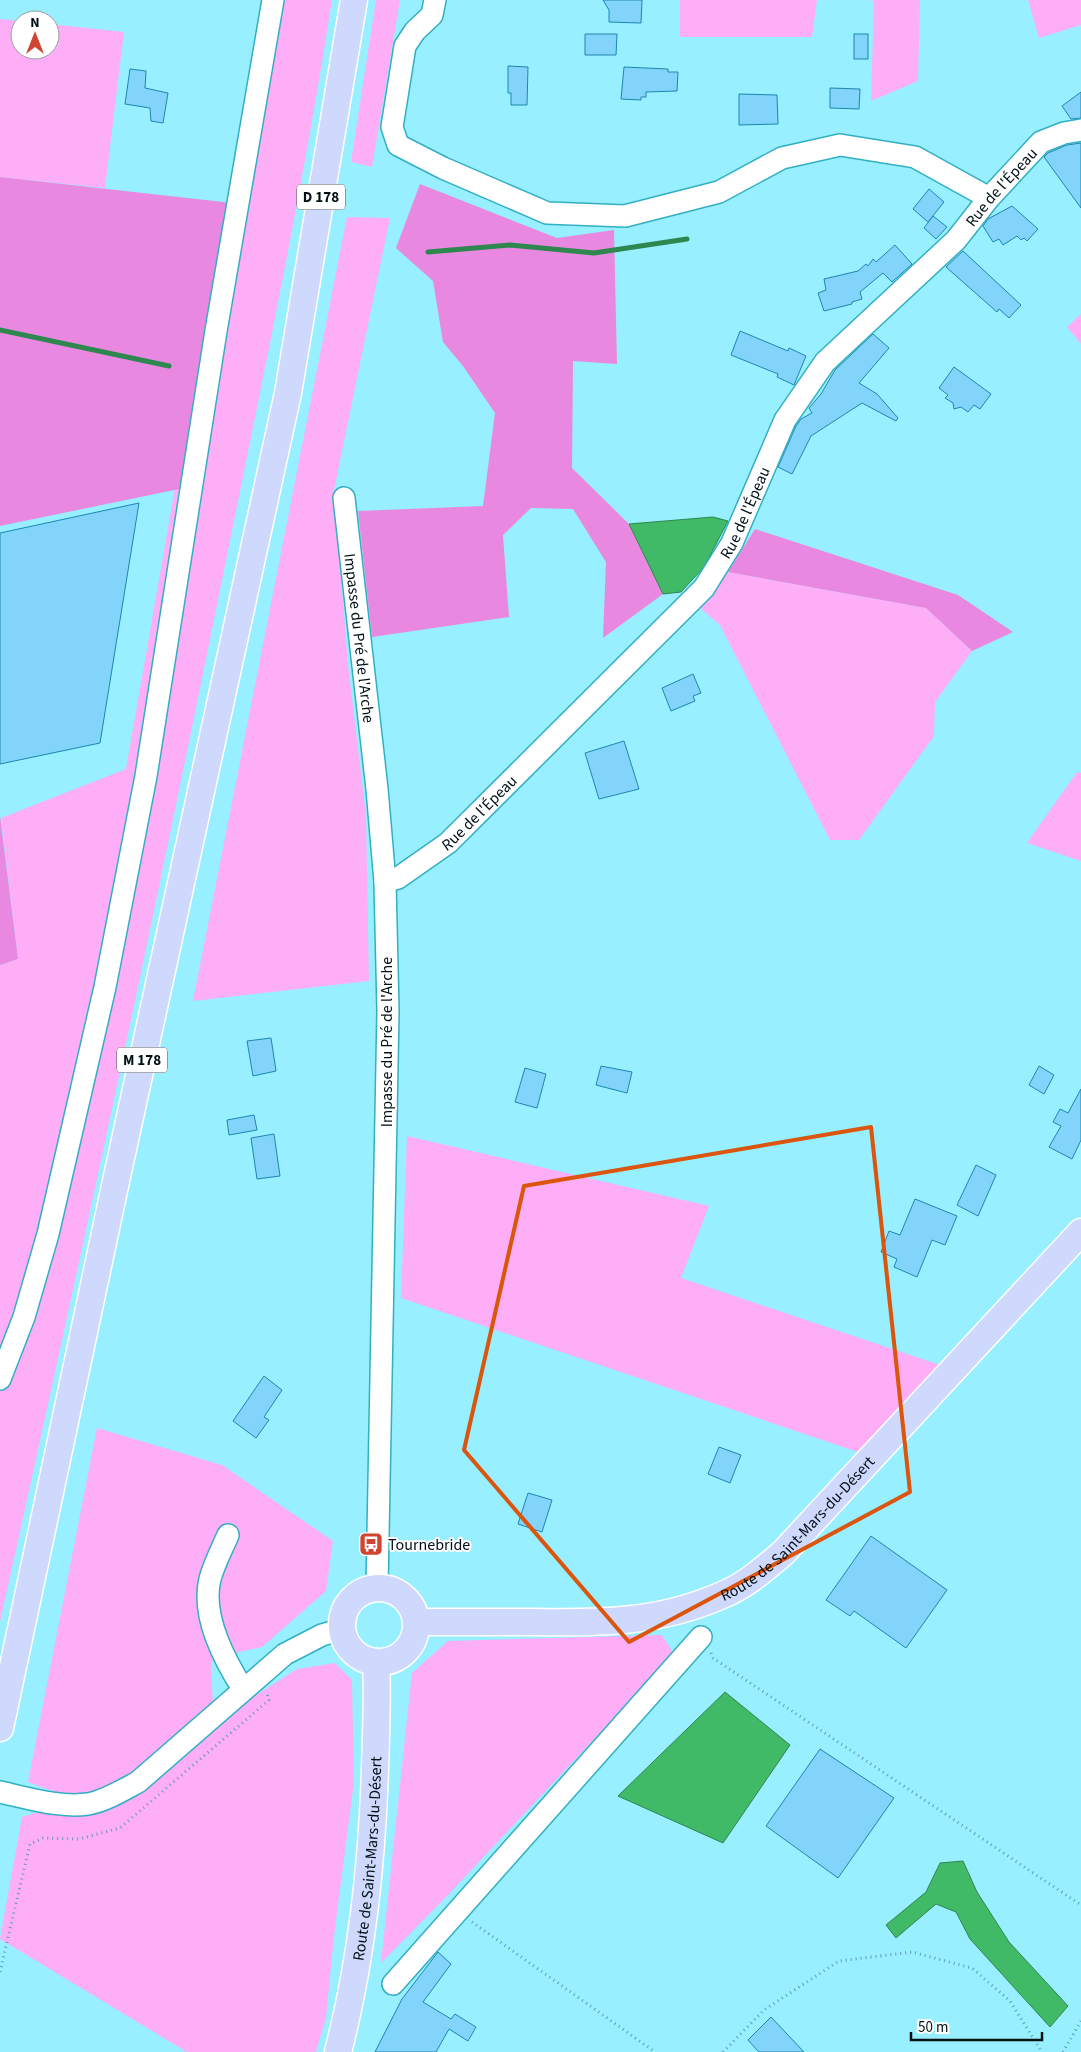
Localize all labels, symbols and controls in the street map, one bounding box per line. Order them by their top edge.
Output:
north arrow [10,10,60,60]
text: N [30,13,40,33]
street label: Rue de l'Épeau [961,143,1042,232]
road number: D 178 [297,184,345,210]
street label: Rue de l'Épeau [715,463,776,563]
street label: Impasse du Pré de l'Arche [338,552,379,724]
street label: Rue de l'Épeau [437,770,522,856]
street label: Impasse du Pré de l'Arche [376,957,398,1127]
road number: M 178 [117,1048,167,1072]
street label: Route de Saint-Mars-du-Désert [717,1451,880,1607]
bus stop icon: Tournebride [358,1531,384,1557]
place label: Tournebride [388,1534,470,1556]
street label: Route de Saint-Mars-du-Désert [347,1755,387,1963]
scale bar [911,2010,1042,2042]
text: 50 m [918,2017,948,2038]

